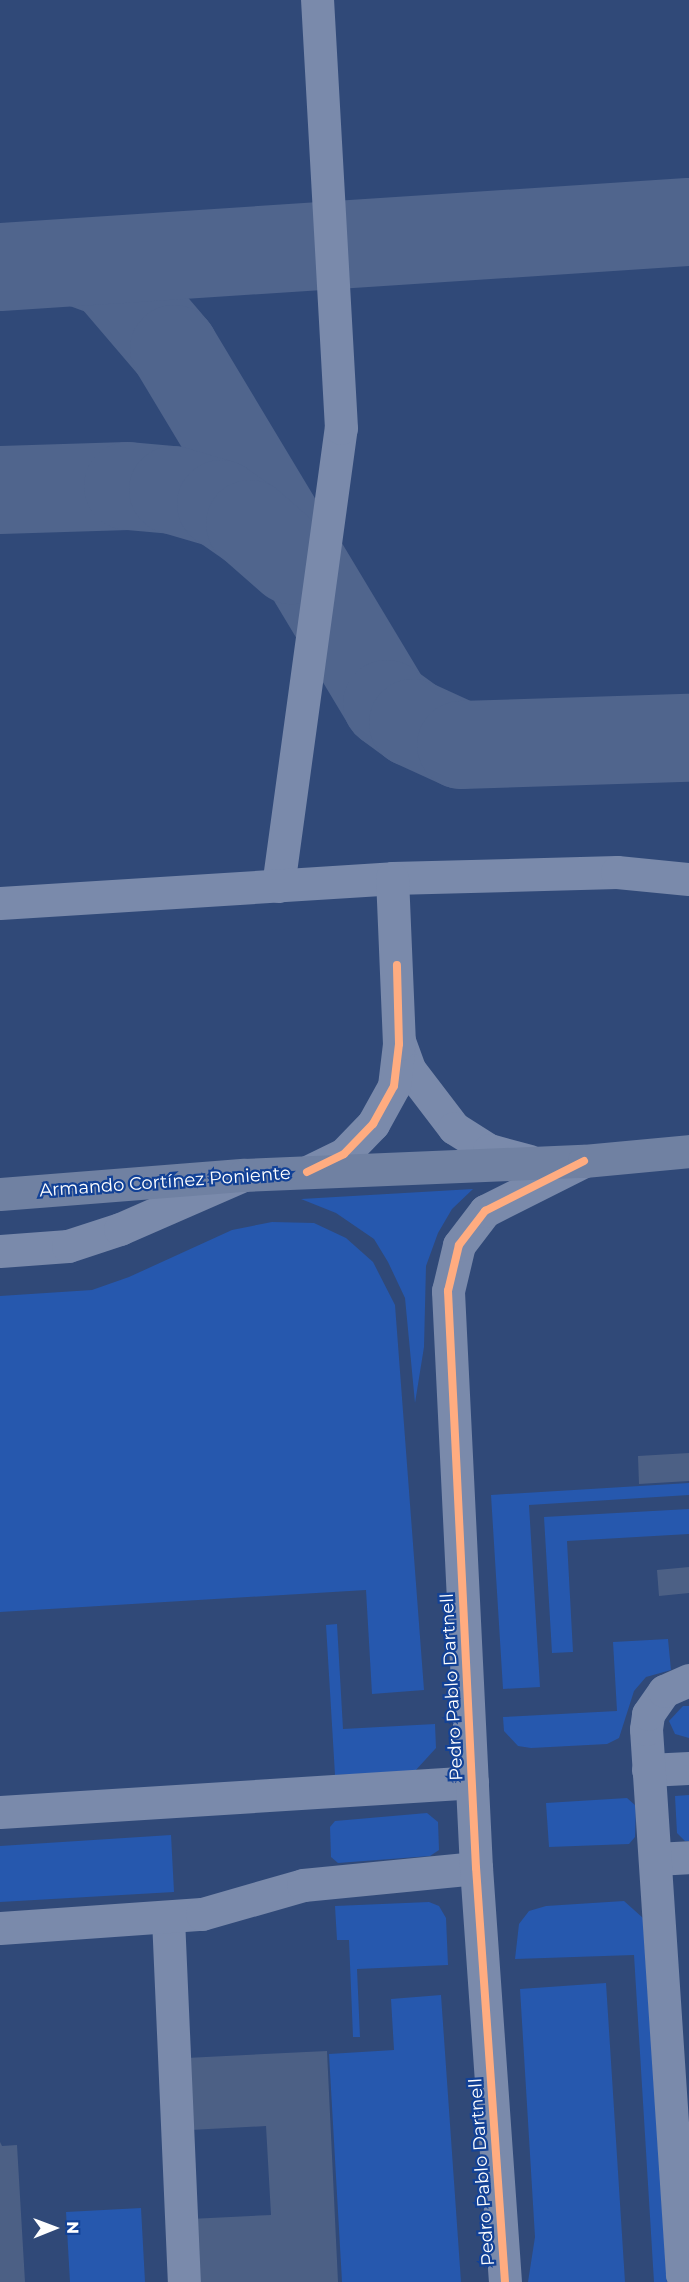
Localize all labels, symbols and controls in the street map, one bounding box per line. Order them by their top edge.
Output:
street label: Armando Cortínez Poniente [39,1162,291,1202]
street label: Pedro Pablo Dartnell [436,1593,468,1781]
street label: Pedro Pablo Dartnell [465,2077,499,2267]
north arrow [24,2198,84,2258]
text: N [63,2221,82,2234]

